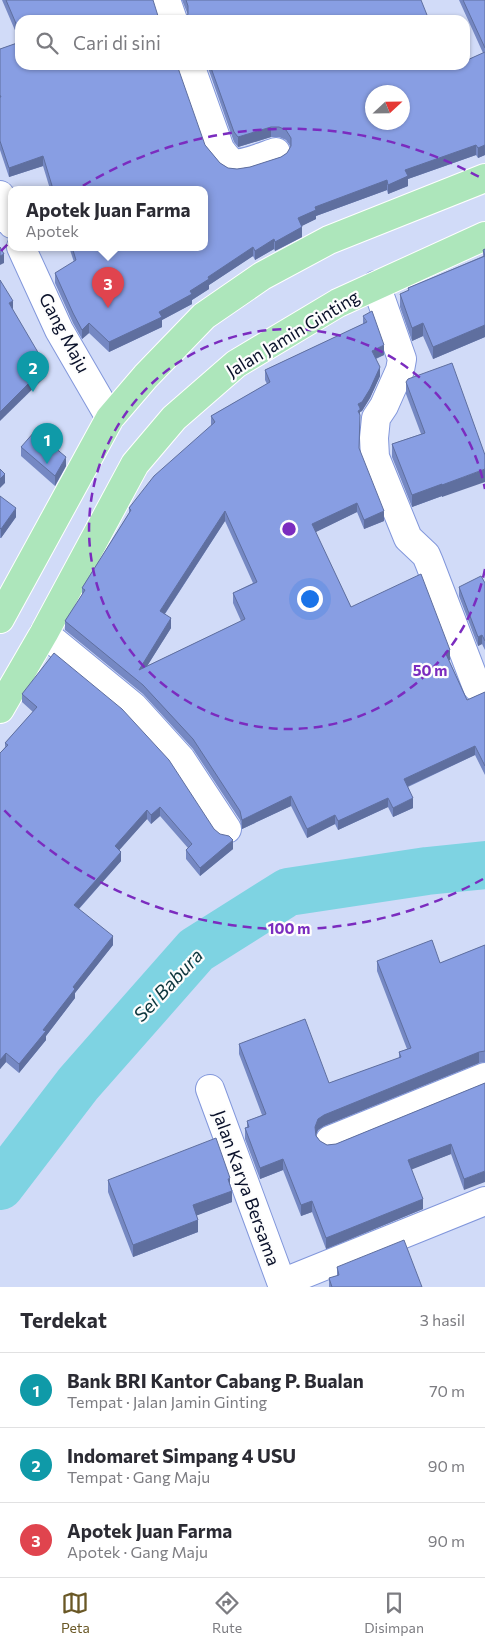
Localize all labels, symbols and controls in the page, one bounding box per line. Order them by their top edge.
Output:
search box [15,15,470,70]
icon: search [33,29,61,57]
text: Cari di sini [73,31,161,54]
north arrow [365,85,410,130]
popup [8,186,208,251]
text: Apotek Juan Farma [25,198,191,221]
text: Apotek [25,221,79,240]
pin: 3 [92,267,124,308]
street label: Jalan Jamin Ginting [222,285,363,382]
street label: Gang Maju [35,289,95,376]
pin: 2 [17,351,49,392]
pin: 1 [31,423,63,464]
centre of rings [280,520,298,538]
your location [297,586,323,612]
text: 50 m [413,661,447,679]
text: 100 m [268,919,310,937]
water label: Sei Babura [128,943,207,1026]
street label: Jalan Karya Bersama [209,1107,285,1268]
text: Terdekat [20,1307,107,1332]
text: 3 hasil [420,1310,465,1329]
text: Bank BRI Kantor Cabang P. Bualan [67,1369,364,1392]
text: 1 [32,1381,40,1400]
text: 70 m [429,1381,465,1400]
text: Tempat · Jalan Jamin Ginting [67,1392,267,1411]
text: Indomaret Simpang 4 USU [67,1444,296,1467]
text: 2 [31,1456,41,1475]
text: 90 m [428,1456,465,1475]
text: Tempat · Gang Maju [67,1467,210,1486]
text: Apotek Juan Farma [67,1519,232,1542]
text: 3 [31,1531,41,1550]
text: 90 m [428,1531,465,1550]
text: Apotek · Gang Maju [67,1542,208,1561]
tab: Peta [61,1589,90,1636]
tab: Rute [212,1589,242,1636]
tab: Disimpan [364,1589,424,1636]

